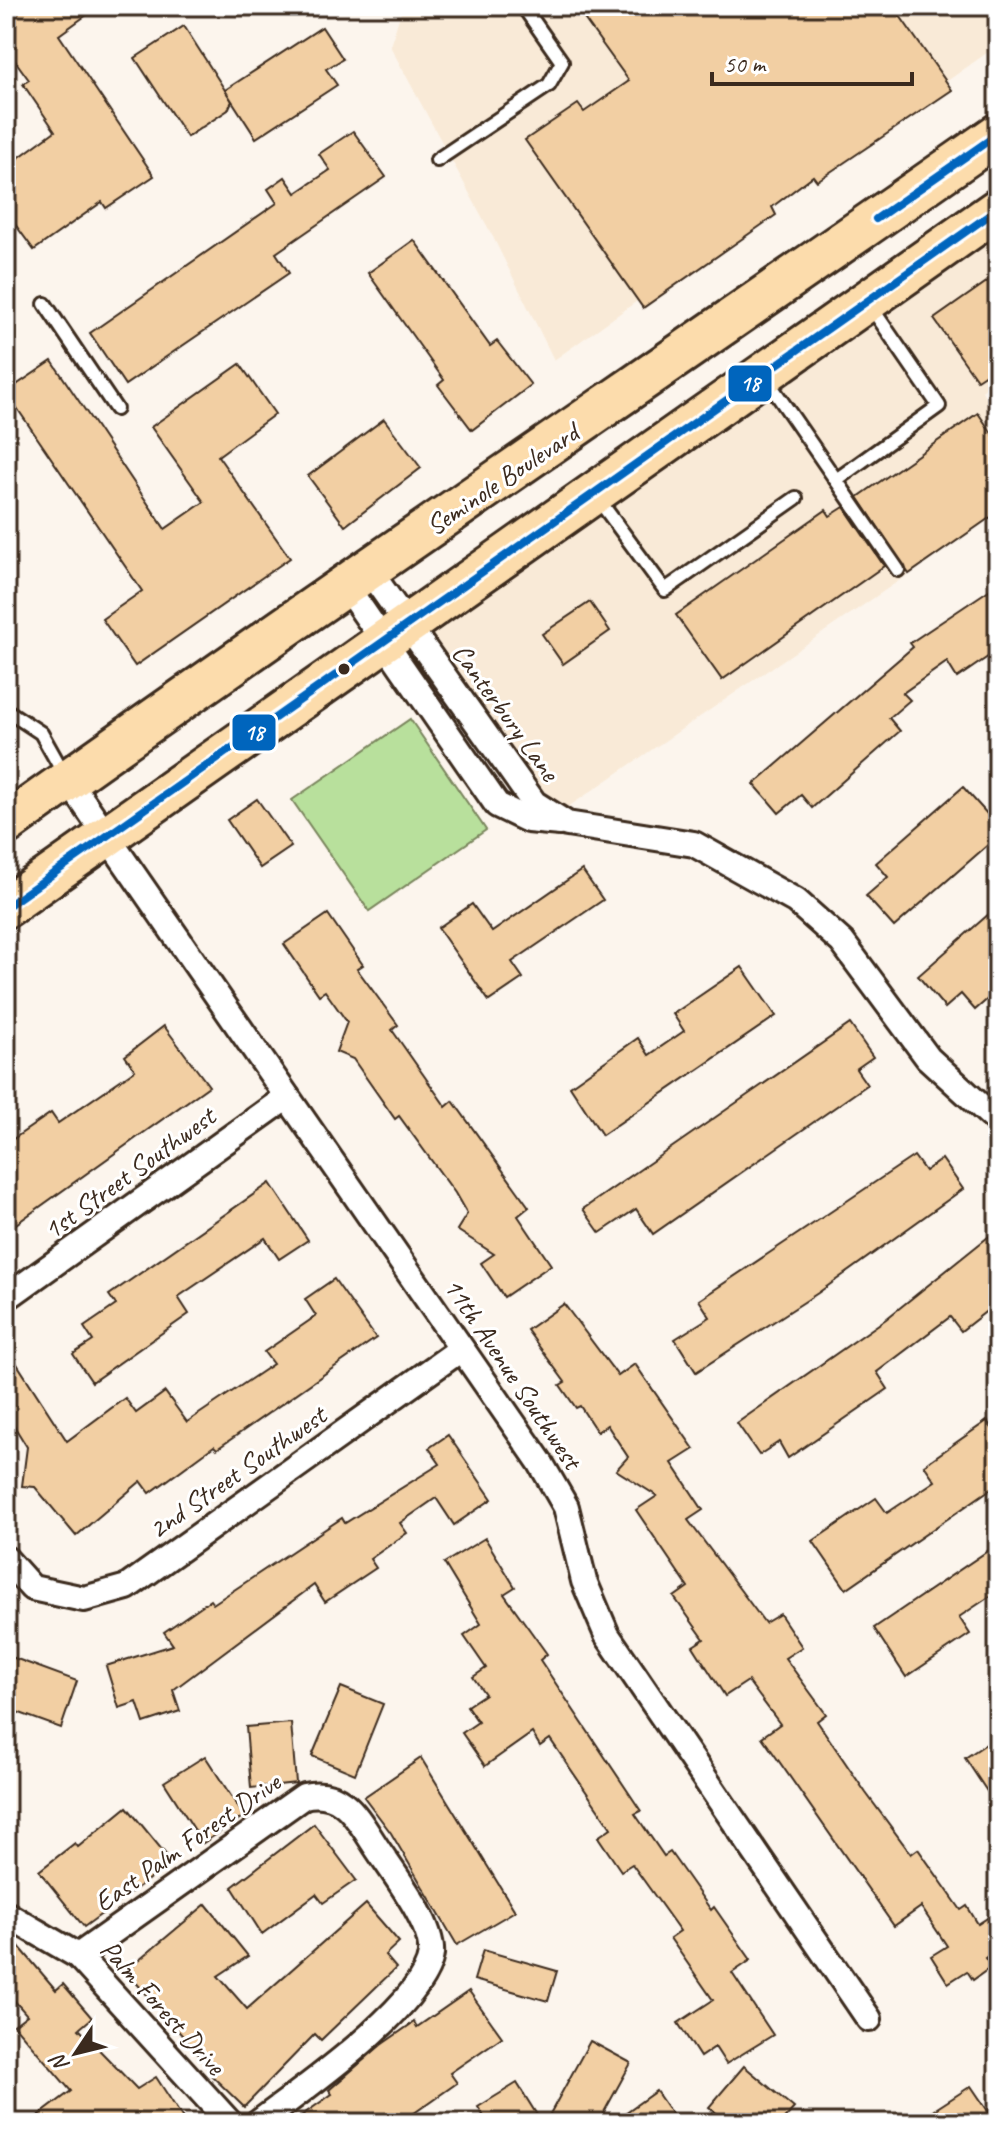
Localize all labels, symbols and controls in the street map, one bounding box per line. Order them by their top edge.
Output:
scale bar [712,36,912,86]
text: 50 m [724,49,767,79]
line badge: 18 [727,364,773,403]
text: 18 [740,370,763,398]
street label: Seminole Boulevard [419,413,588,543]
street label: Canterbury Lane [444,636,569,789]
unlabelled marker [336,661,352,677]
line badge: 18 [231,713,277,752]
text: 18 [244,719,267,747]
street label: 1st Street Southwest [36,1097,224,1247]
street label: 11th Avenue Southwest [436,1271,591,1478]
street label: 2nd Street Southwest [141,1396,335,1546]
street label: East Palm Forest Drive [87,1764,288,1919]
street label: Palm Forest Drive [93,1932,234,2083]
north arrow [36,2013,116,2093]
text: N [43,2048,76,2078]

